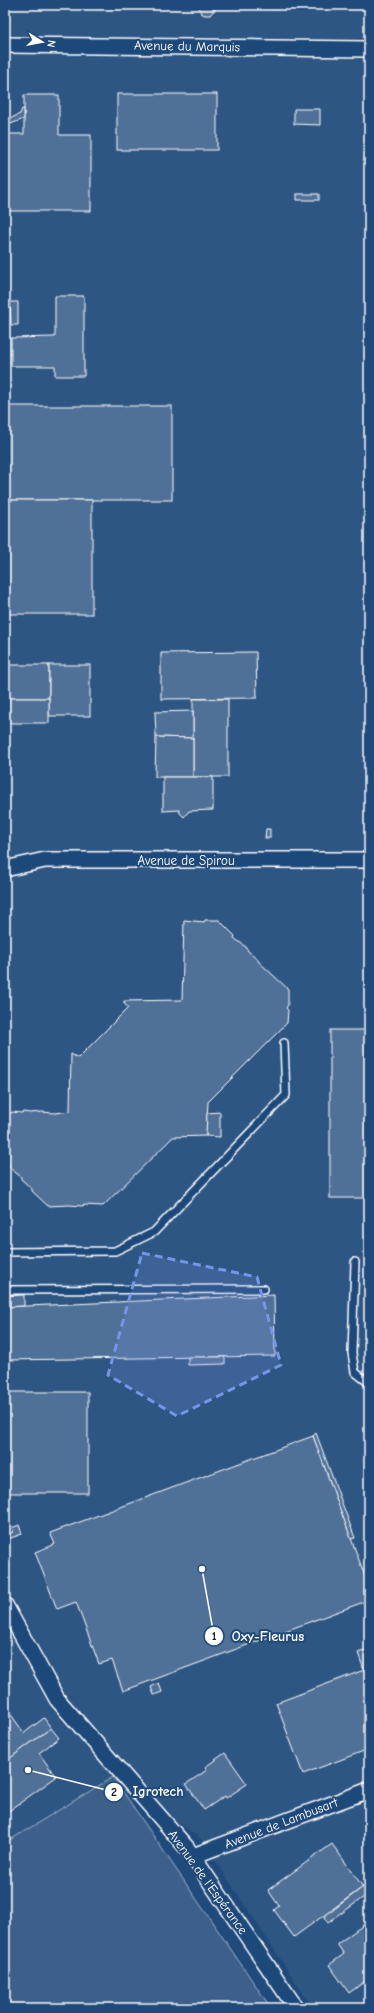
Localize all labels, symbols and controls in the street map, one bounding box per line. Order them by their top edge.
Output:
north arrow [22,22,62,62]
street label: Avenue du Marquis [134,38,240,54]
text: N [44,39,58,49]
street label: Avenue de Spirou [137,853,235,868]
callout: Oxy-Fleurus [204,1623,312,1649]
text: Oxy-Fleurus [232,1628,304,1645]
text: 1 [212,1629,217,1643]
callout: Igrotech [104,1779,191,1805]
text: Igrotech [132,1783,184,1800]
text: 2 [111,1785,117,1799]
street label: Avenue de Lambusart [222,1794,341,1851]
street label: Avenue de l'Espérance [165,1827,251,1937]

